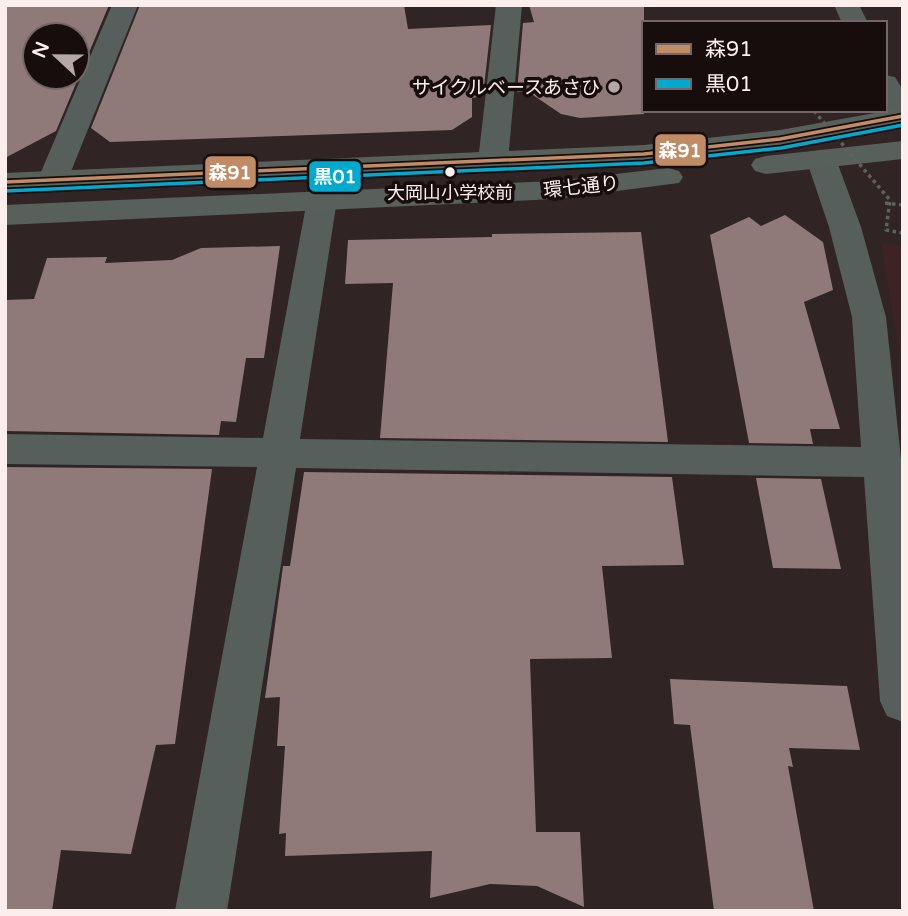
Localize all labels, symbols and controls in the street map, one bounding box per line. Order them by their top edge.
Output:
north arrow [21,21,91,91]
legend [642,21,887,112]
text: 森91 [705,37,752,62]
text: N [28,39,54,61]
text: 黒01 [705,72,752,97]
place label: サイクルベースあさひ [412,77,600,99]
marker: サイクルベースあさひ [606,79,622,95]
line badge: 森91 [654,133,707,167]
text: 森91 [659,140,701,162]
line badge: 森91 [204,155,257,189]
line badge: 黒01 [308,160,362,193]
text: 森91 [209,162,251,184]
marker: 大岡山小学校前 [443,165,457,179]
text: 黒01 [314,166,356,188]
street label: 環七通り [542,172,620,202]
place label: 大岡山小学校前 [387,182,513,204]

